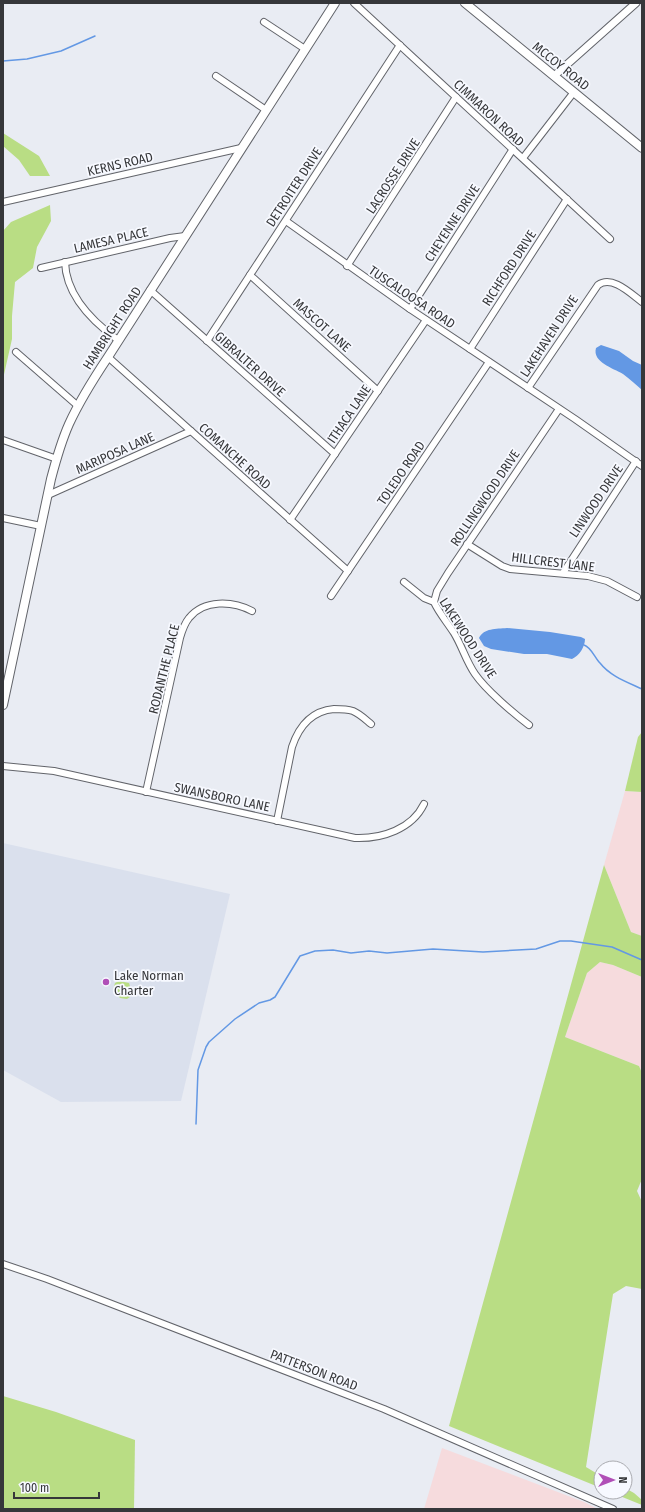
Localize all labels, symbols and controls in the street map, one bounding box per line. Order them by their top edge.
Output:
street label: MCCOY ROAD [530,39,592,93]
street label: CIMMARON ROAD [451,77,527,149]
street label: LACROSSE DRIVE [363,135,423,217]
street label: DETROITER DRIVE [263,145,325,229]
street label: KERNS ROAD [86,149,154,179]
street label: CHEYENNE DRIVE [422,182,482,264]
street label: LAMESA PLACE [72,224,150,256]
street label: RICHFORD DRIVE [479,227,539,309]
street label: TUSCALOOSA ROAD [366,263,458,331]
street label: HAMBRIGHT ROAD [80,284,144,372]
street label: LAKEHAVEN DRIVE [517,292,581,380]
street label: MASCOT LANE [290,295,354,355]
street label: GIBRALTER DRIVE [212,328,288,400]
street label: ITHACA LANE [324,382,374,446]
street label: COMANCHE ROAD [196,420,274,492]
street label: MARIPOSA LANE [73,429,157,477]
street label: TOLEDO ROAD [374,438,428,508]
street label: ROLLINGWOOD DRIVE [447,447,523,549]
street label: LINWOOD DRIVE [566,462,626,540]
street label: HILLCREST LANE [511,549,595,575]
street label: LAKEWOOD DRIVE [436,595,500,681]
street label: RODANTHE PLACE [146,622,182,716]
street label: SWANSBORO LANE [173,780,271,814]
place label: Lake Norman Charter [114,968,184,998]
marker: Lake Norman Charter [101,977,111,987]
street label: PATTERSON ROAD [268,1346,360,1394]
north arrow [593,1460,633,1500]
scale bar [14,1474,99,1500]
text: N [616,1477,629,1483]
text: 100 m [20,1481,49,1495]

